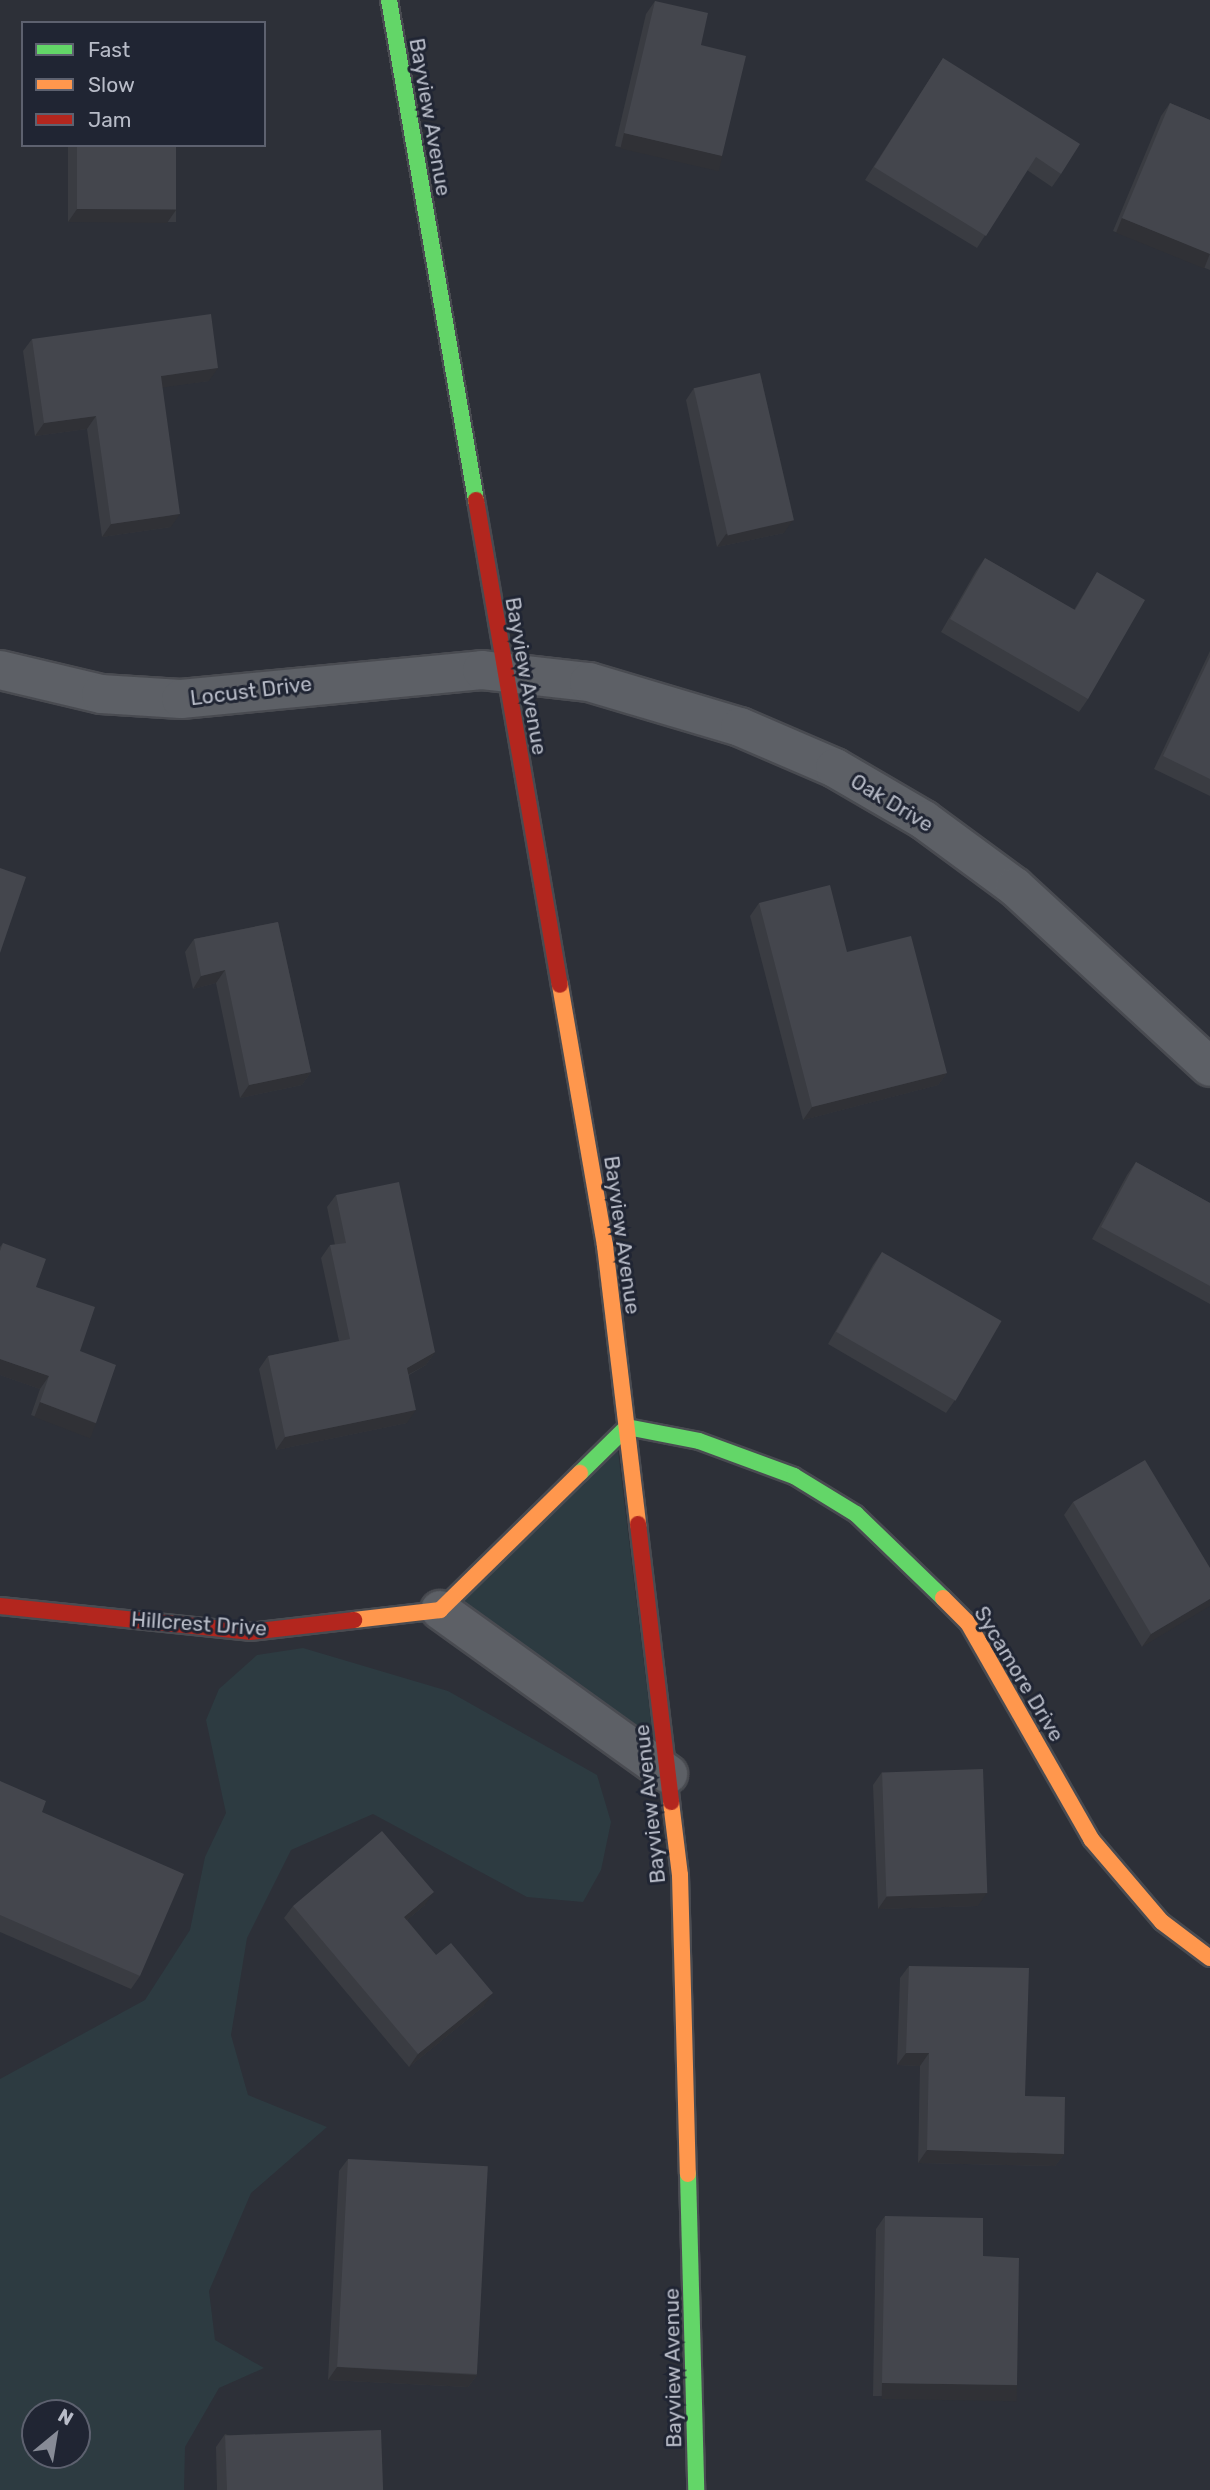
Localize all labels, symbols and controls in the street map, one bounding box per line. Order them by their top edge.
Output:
legend [21,21,266,147]
street label: Bayview Avenue [404,36,456,198]
text: Fast [88,37,130,62]
text: Slow [88,72,135,97]
text: Jam [88,107,132,132]
street label: Bayview Avenue [500,595,552,757]
street label: Locust Drive [189,671,313,711]
street label: Oak Drive [846,768,938,838]
street label: Bayview Avenue [598,1154,646,1316]
street label: Sycamore Drive [969,1602,1069,1746]
street label: Hillcrest Drive [130,1607,268,1641]
street label: Bayview Avenue [629,1723,671,1885]
street label: Bayview Avenue [659,2287,687,2449]
north arrow [21,2399,91,2469]
text: N [54,2404,77,2430]

